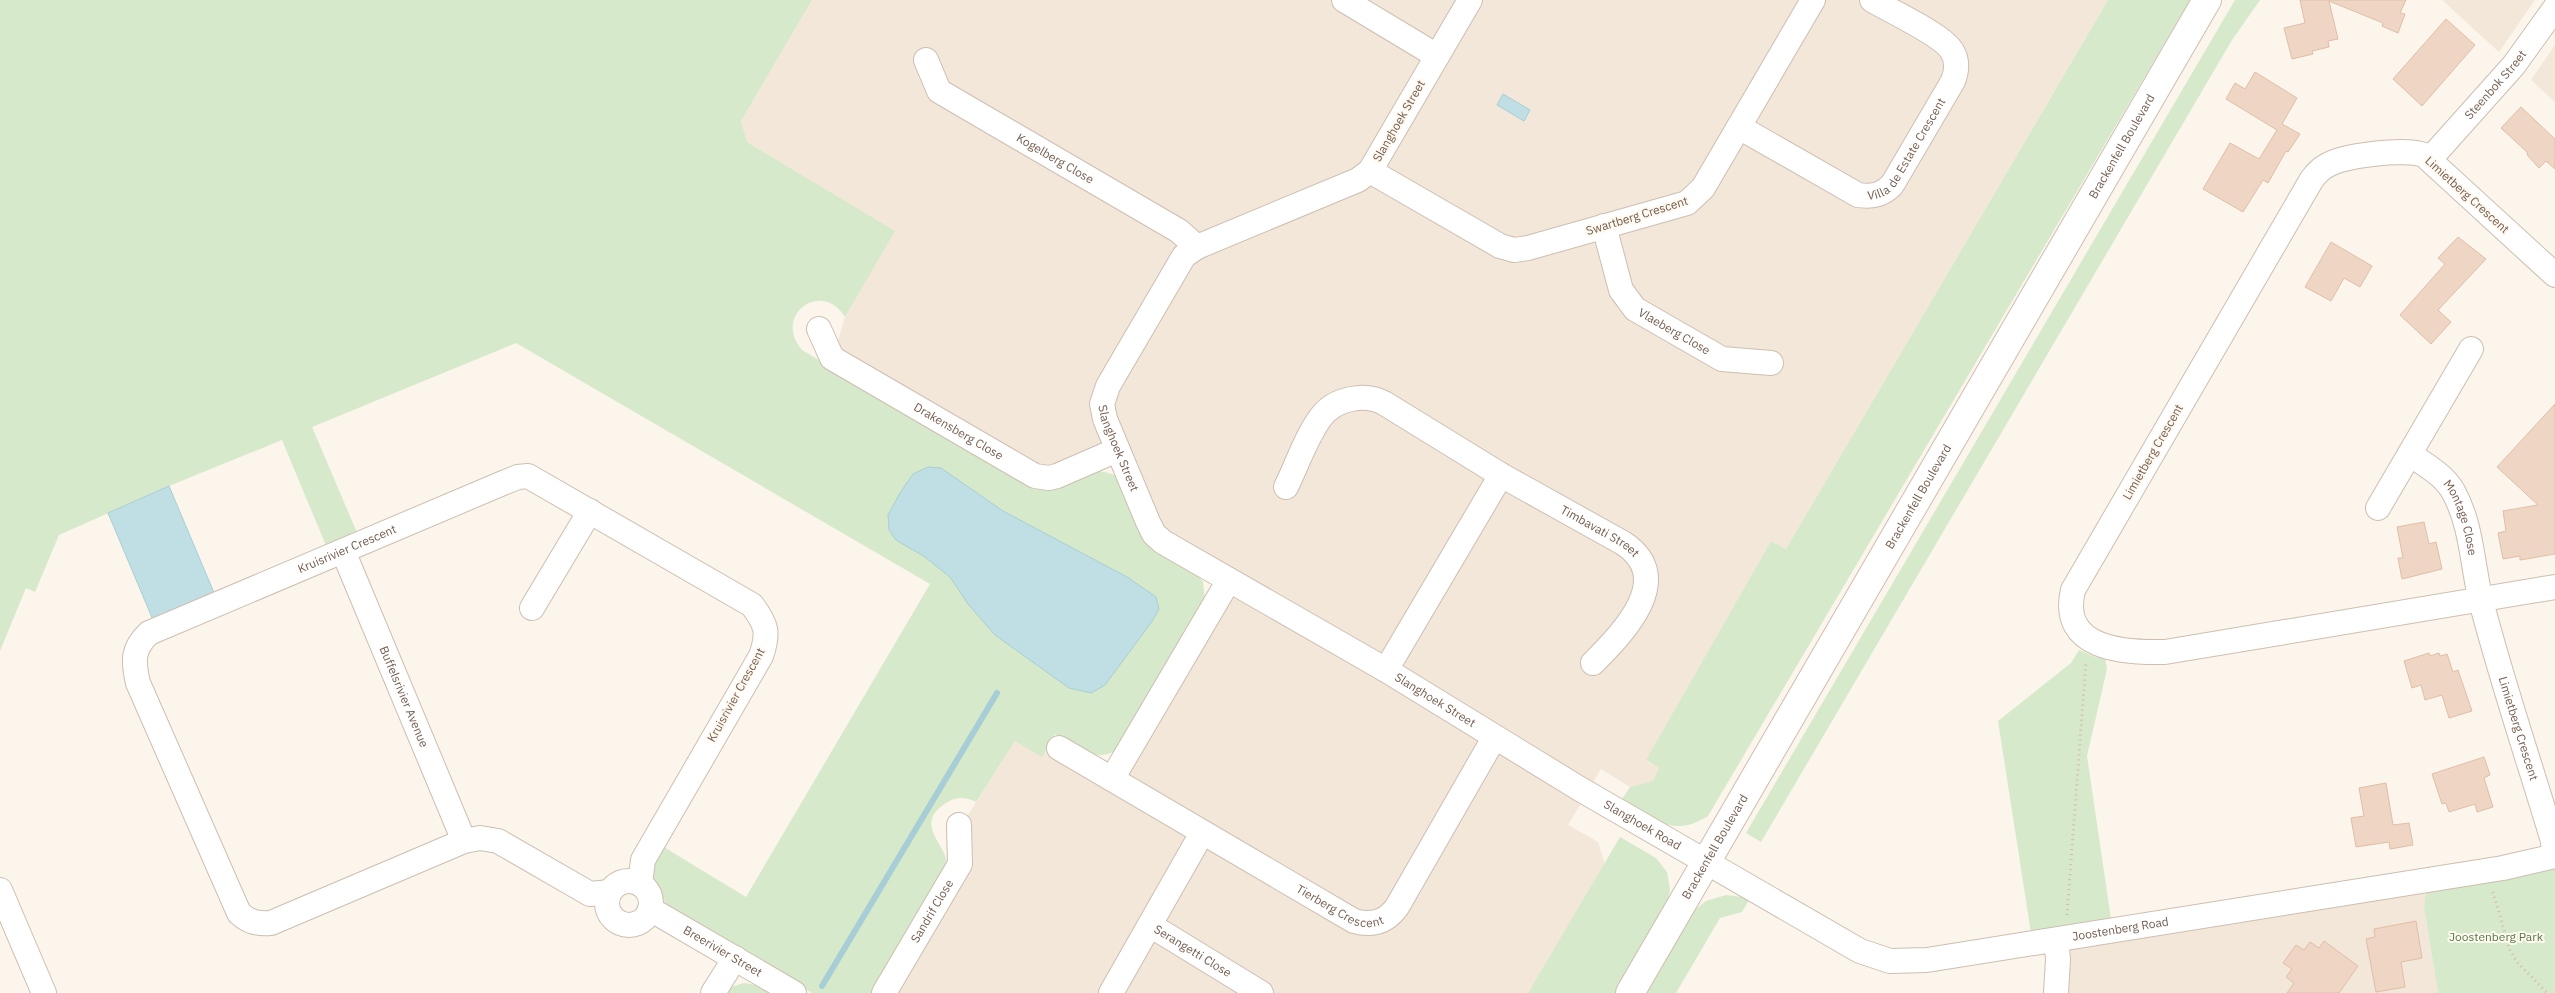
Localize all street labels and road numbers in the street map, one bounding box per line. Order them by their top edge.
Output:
street label: Steenbok Street [2461,47,2529,122]
street label: Slanghoek Street [1369,77,1428,164]
street label: Brackenfell Boulevard [2085,91,2158,201]
street label: Villa de Estate Crescent [1867,95,1948,203]
street label: Kogelberg Close [1014,130,1097,187]
street label: Limietberg Crescent [2422,153,2512,236]
street label: Swartberg Crescent [1584,193,1690,238]
street label: Vlaeberg Close [1636,305,1713,358]
street label: Drakensberg Close [911,399,1006,463]
street label: Limietberg Crescent [2119,401,2186,502]
street label: Slanghoek Street [1095,403,1142,494]
street label: Brackenfell Boulevard [1882,441,1954,552]
street label: Montage Close [2440,476,2481,557]
street label: Timbavati Street [1558,502,1643,560]
street label: Kruisrivier Crescent [295,521,398,576]
street label: Buffelsrivier Avenue [377,644,432,750]
street label: Kruisrivier Crescent [703,645,768,745]
street label: Slanghoek Street [1392,669,1479,730]
street label: Limietberg Crescent [2496,675,2542,782]
street label: Brackenfell Boulevard [1678,792,1751,902]
street label: Slanghoek Road [1601,796,1684,853]
street label: Sandrif Close [907,876,957,945]
street label: Tierberg Crescent [1294,881,1386,930]
street label: Joostenberg Road [2071,914,2170,944]
street label: Serangetti Close [1151,921,1235,980]
street label: Breerivier Street [681,922,765,980]

